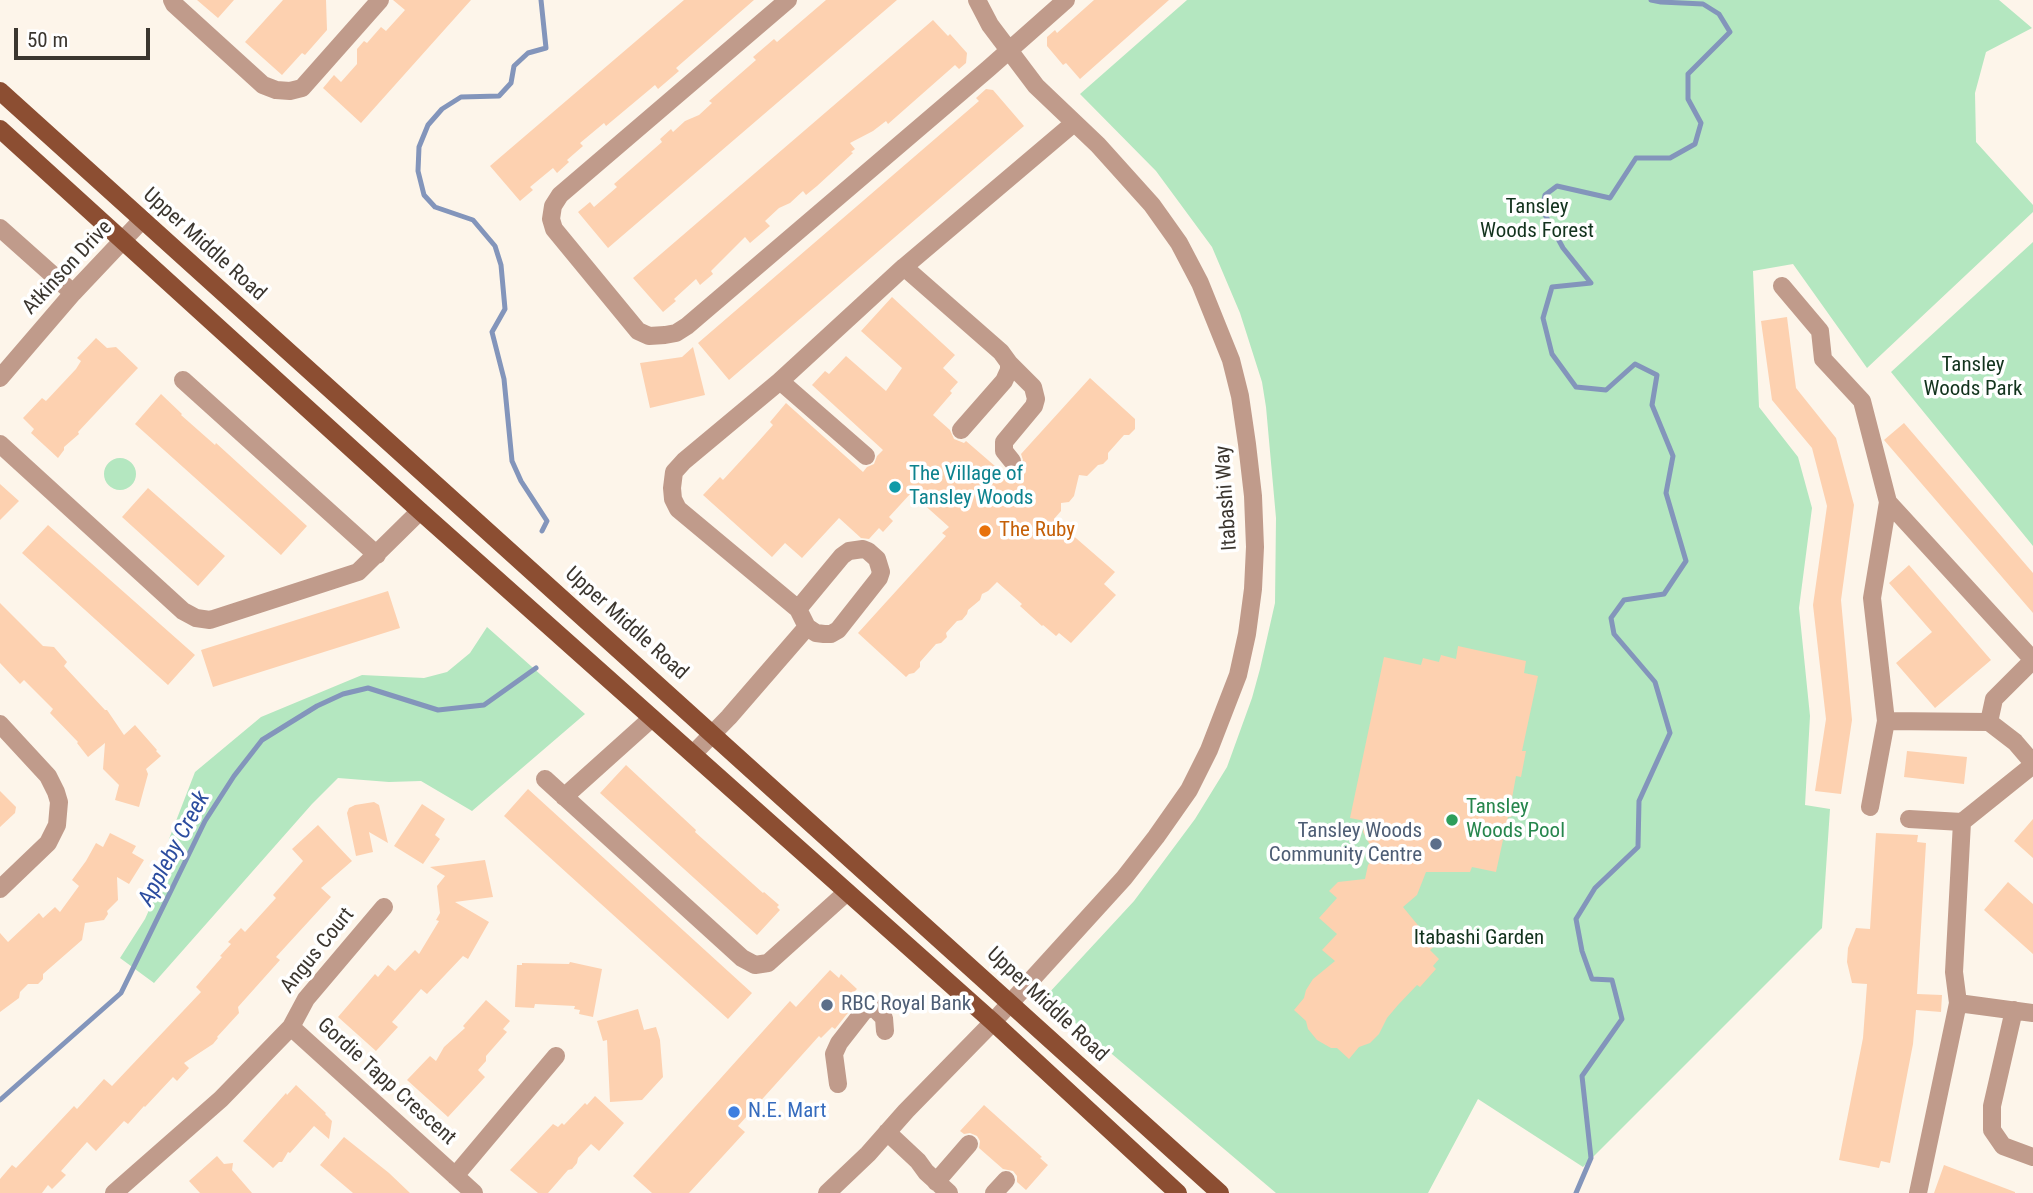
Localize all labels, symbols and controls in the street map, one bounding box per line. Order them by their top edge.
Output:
scale bar [18,14,154,58]
text: 50 m [27,28,68,52]
street label: Upper Middle Road [137,183,271,307]
park label: Tansley Woods Forest [1480,195,1594,245]
street label: Atkinson Drive [18,216,118,320]
park label: Tansley Woods Park [1923,353,2023,403]
street label: Itabashi Way [1211,444,1243,552]
place label: The Village of Tansley Woods [909,462,1033,512]
marker: The Village of Tansley Woods [887,479,903,495]
place label: The Ruby [999,518,1075,544]
marker: The Ruby [977,523,993,539]
street label: Upper Middle Road [559,562,693,686]
water label: Appleby Creek [133,787,217,911]
place label: Tansley Woods Pool [1466,795,1565,845]
marker: Tansley Woods Pool [1444,812,1460,828]
place label: Tansley Woods Community Centre [1269,819,1422,869]
marker: Tansley Woods Community Centre [1428,836,1444,852]
street label: Angus Court [276,903,360,999]
park label: Itabashi Garden [1414,926,1544,952]
street label: Upper Middle Road [981,942,1113,1068]
place label: RBC Royal Bank [841,992,971,1018]
marker: RBC Royal Bank [819,997,835,1013]
street label: Gordie Tapp Crescent [311,1013,461,1151]
place label: N.E. Mart [748,1099,826,1125]
marker: N.E. Mart [726,1104,742,1120]

